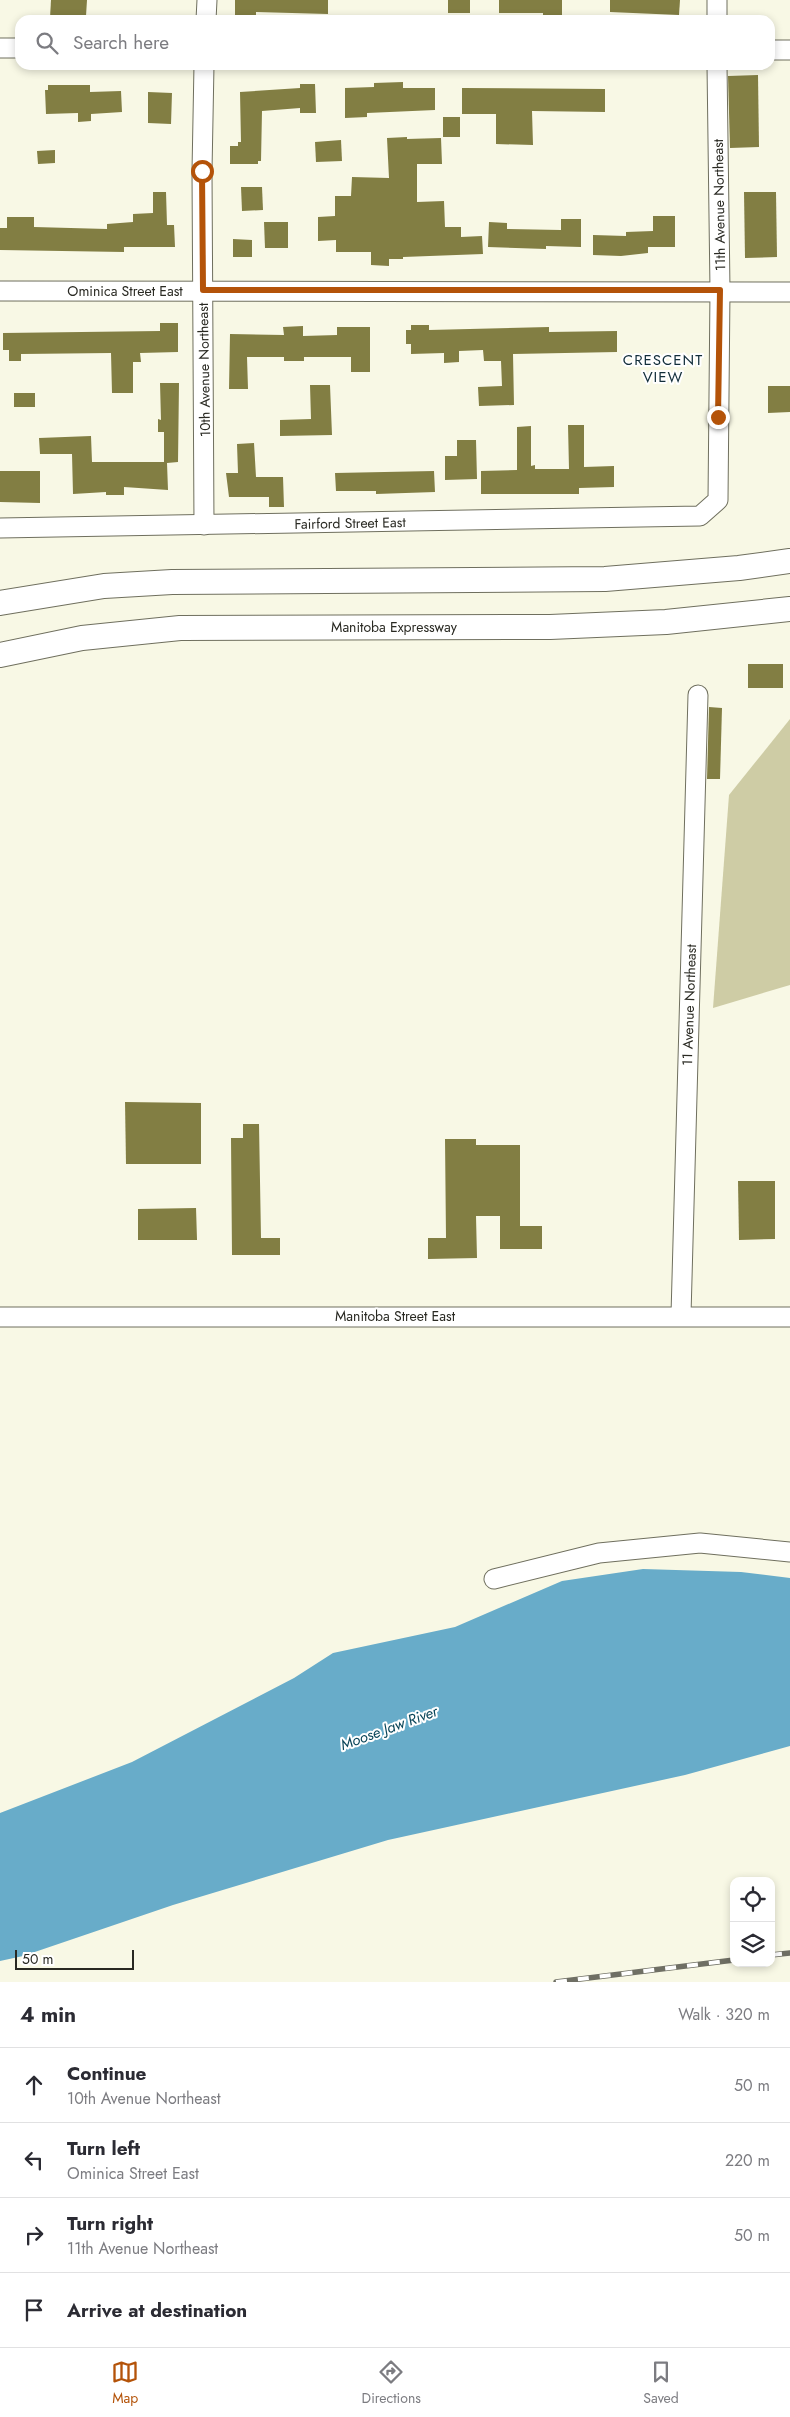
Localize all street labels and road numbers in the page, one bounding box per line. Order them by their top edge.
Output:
street label: 11th Avenue Northeast [708,138,730,271]
street label: Ominica Street East [67,281,183,301]
street label: 10th Avenue Northeast [193,302,215,437]
street label: Fairford Street East [294,512,407,534]
street label: Manitoba Expressway [331,617,458,637]
street label: 11 Avenue Northeast [677,943,701,1066]
street label: Manitoba Street East [335,1306,456,1326]

